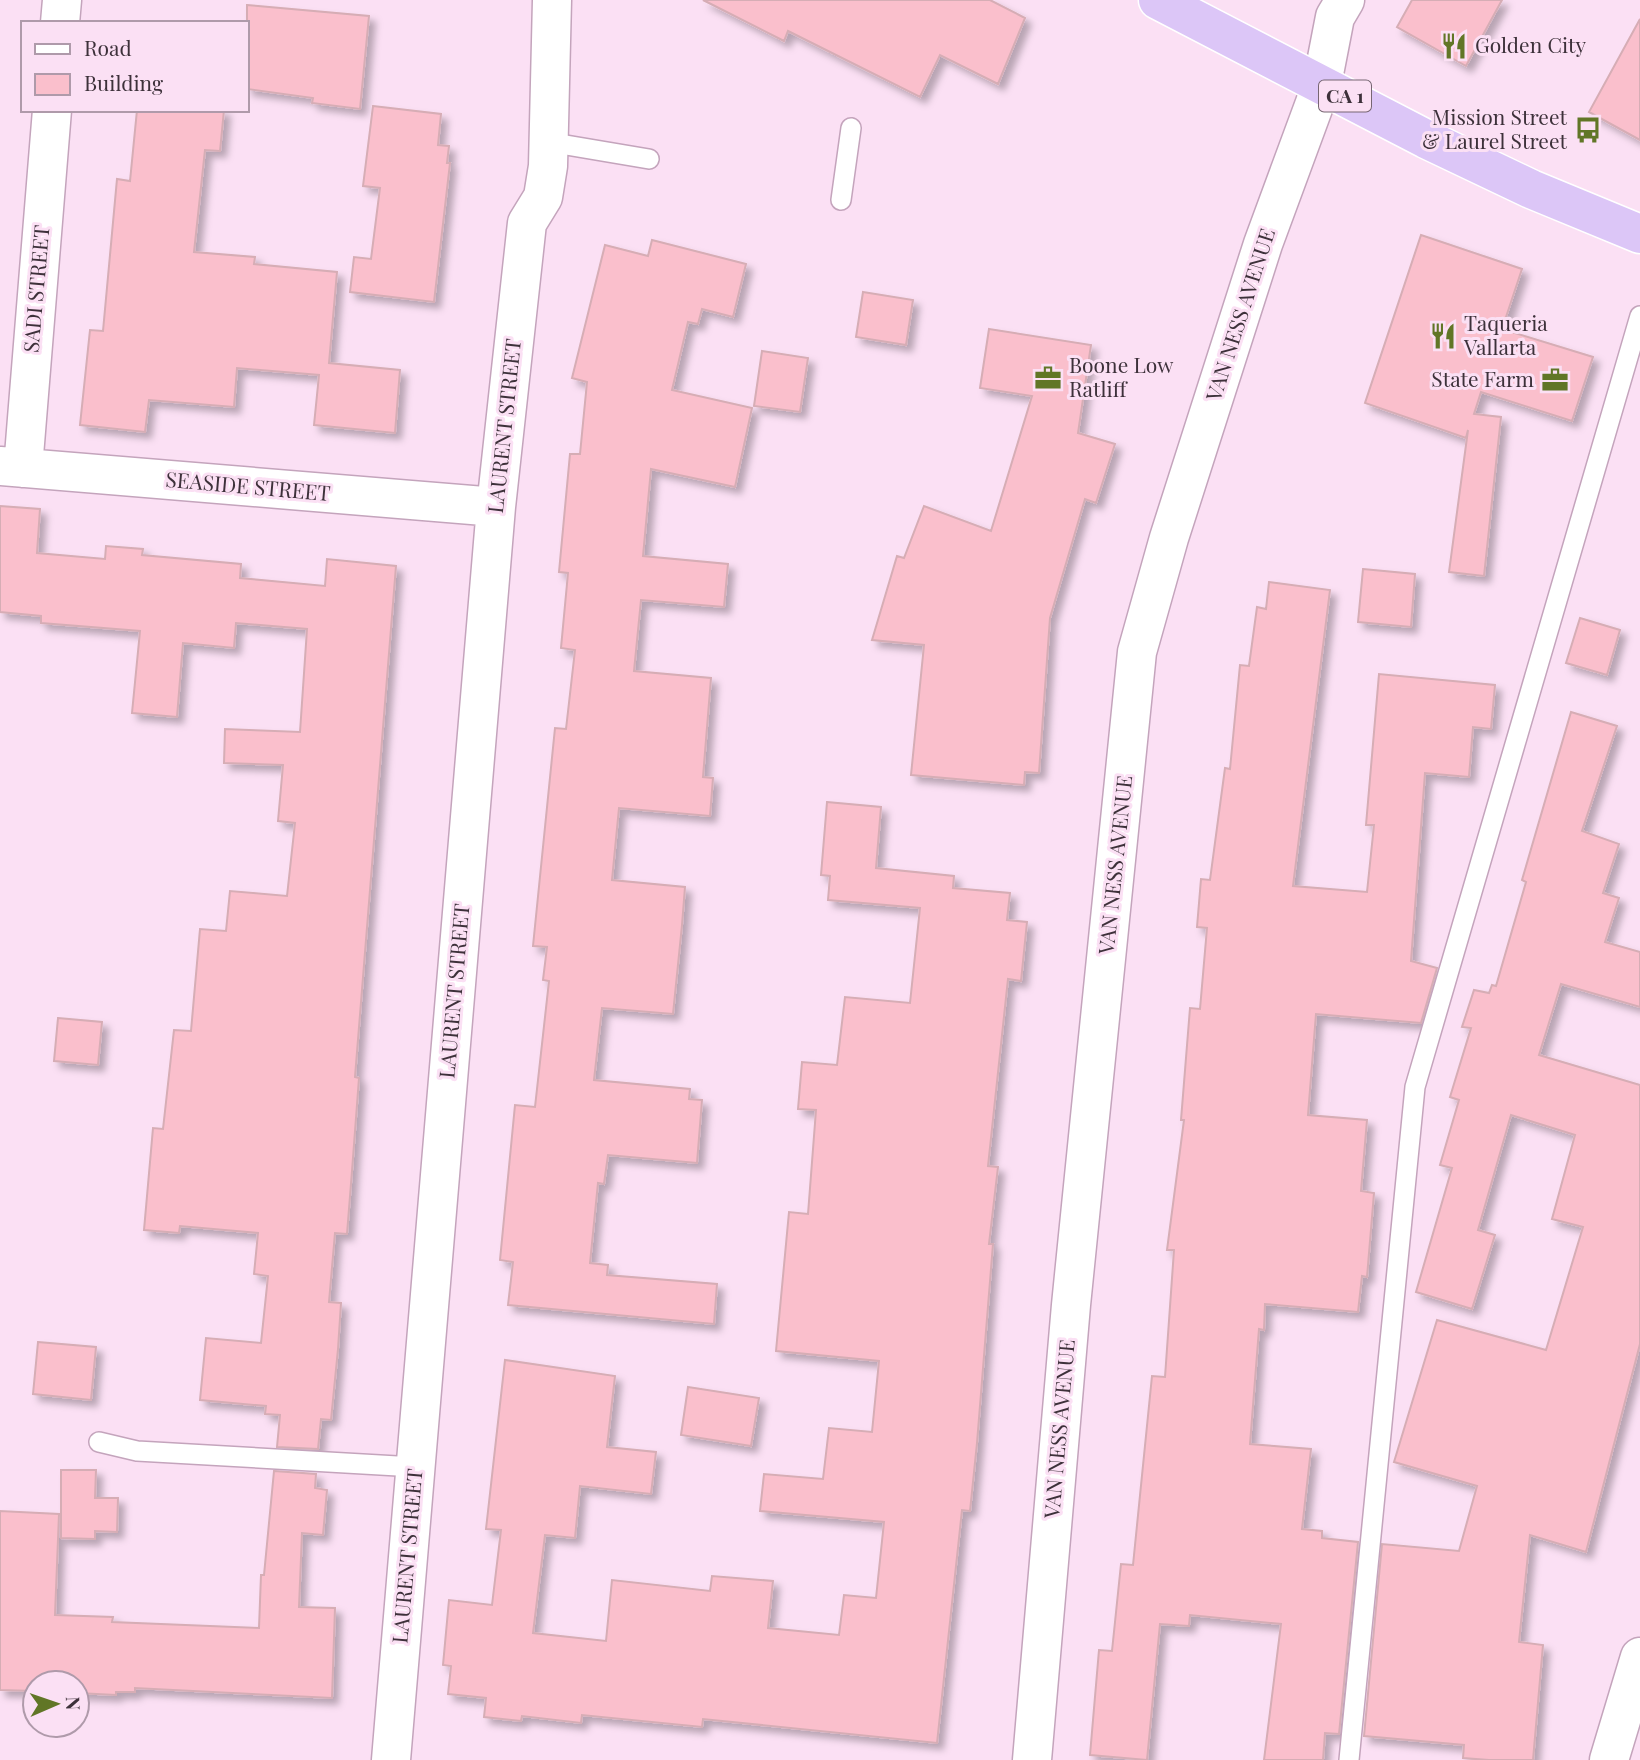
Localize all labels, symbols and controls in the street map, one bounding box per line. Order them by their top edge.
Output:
legend [21,21,248,112]
place label: Golden City [1475,30,1586,58]
restaurant icon: Golden City [1439,31,1469,61]
text: Road [84,33,132,61]
text: Building [84,68,163,96]
road number: CA 1 [1319,80,1371,111]
place label: Mission Street & Laurel Street [1422,102,1568,154]
bus stop icon: Mission Street & Laurel Street [1573,115,1603,145]
street label: SADI STREET [15,224,55,354]
street label: VAN NESS AVENUE [1198,225,1280,405]
place label: Taqueria Vallarta [1463,308,1548,360]
restaurant icon: Taqueria Vallarta [1428,321,1458,351]
street label: LAURENT STREET [480,337,526,515]
place label: Boone Low Ratliff [1069,350,1174,402]
office icon: Boone Low Ratliff [1033,363,1063,393]
place label: State Farm [1431,364,1534,392]
office icon: State Farm [1540,365,1570,395]
street label: SEASIDE STREET [165,464,332,506]
street label: VAN NESS AVENUE [1091,774,1137,957]
street label: LAURENT STREET [431,902,475,1079]
street label: VAN NESS AVENUE [1036,1338,1080,1521]
street label: LAURENT STREET [384,1467,428,1644]
north arrow [21,1669,91,1739]
text: N [61,1696,87,1711]

